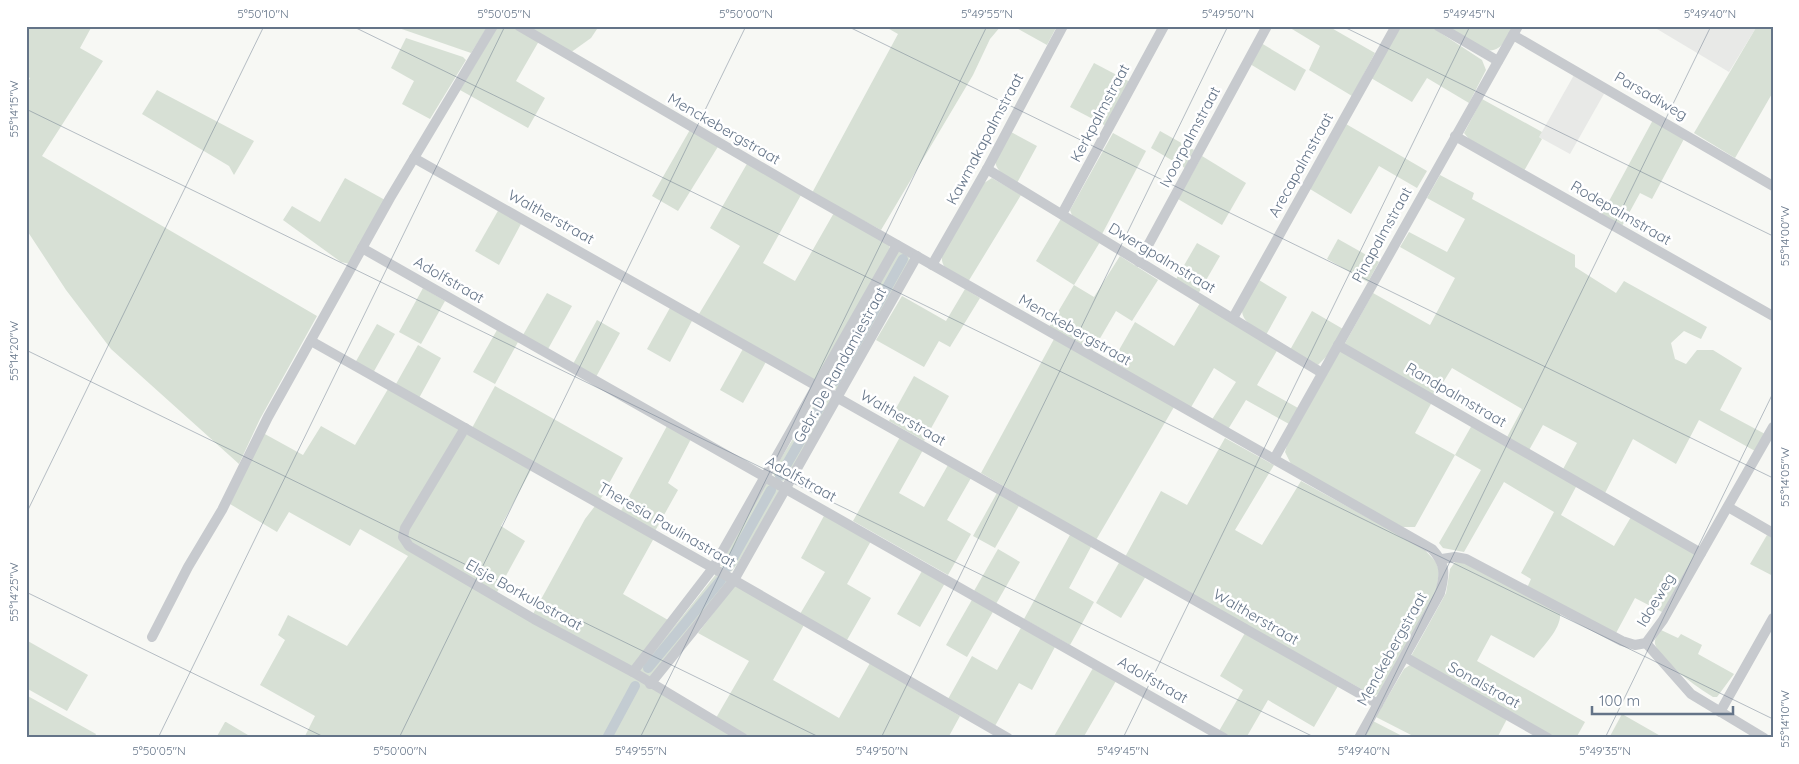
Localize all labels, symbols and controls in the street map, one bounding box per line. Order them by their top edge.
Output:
text: 5°50'10"N [237,6,289,21]
text: 5°50'05"N [477,6,531,21]
text: 5°50'00"N [719,6,773,21]
text: 5°49'55"N [961,6,1013,21]
text: 5°49'50"N [1202,6,1254,21]
text: 5°49'45"N [1443,6,1495,21]
text: 5°49'40"N [1684,6,1736,21]
street label: Kerkpalmstraat [1066,60,1133,165]
street label: Parsadiweg [1611,67,1691,124]
street label: Kawmakapalmstraat [942,70,1027,208]
text: 55°14'15"W [6,80,21,138]
street label: Ivoorpalmstraat [1155,83,1224,191]
street label: Menckebergstraat [665,89,784,169]
street label: Arecapalmstraat [1264,109,1337,221]
street label: Rodepalmstraat [1568,176,1675,249]
street label: Pinapalmstraat [1347,184,1416,286]
street label: Waltherstraat [505,185,598,248]
text: 55°14'00"W [1777,205,1792,266]
street label: Dwergpalmstraat [1105,218,1219,297]
street label: Adolfstraat [411,252,488,307]
street label: Gebr. De Randamiestraat [789,284,890,446]
street label: Menckebergstraat [1016,290,1135,370]
text: 55°14'20"W [6,321,21,381]
street label: Randpalmstraat [1402,358,1510,431]
street label: Waltherstraat [857,385,950,450]
text: 55°14'05"W [1777,447,1792,507]
street label: Adolfstraat [763,451,840,506]
street label: Theresia Paulinastraat [595,478,739,572]
street label: Elsje Borkulostraat [463,555,586,634]
text: 55°14'25"W [6,562,21,622]
street label: Idoeweg [1632,569,1679,630]
street label: Waltherstraat [1210,584,1303,649]
street label: Menckebergstraat [1352,589,1431,709]
street label: Adolfstraat [1115,652,1192,707]
street label: Sonalstraat [1445,657,1524,712]
scale bar [1592,684,1733,716]
text: 55°14'10"W [1777,690,1792,748]
text: 100 m [1599,691,1640,710]
text: 5°50'05"N [132,743,186,758]
text: 5°50'00"N [373,743,427,758]
text: 5°49'55"N [615,743,667,758]
text: 5°49'50"N [856,743,908,758]
text: 5°49'45"N [1097,743,1149,758]
text: 5°49'40"N [1338,743,1390,758]
text: 5°49'35"N [1579,743,1631,758]

